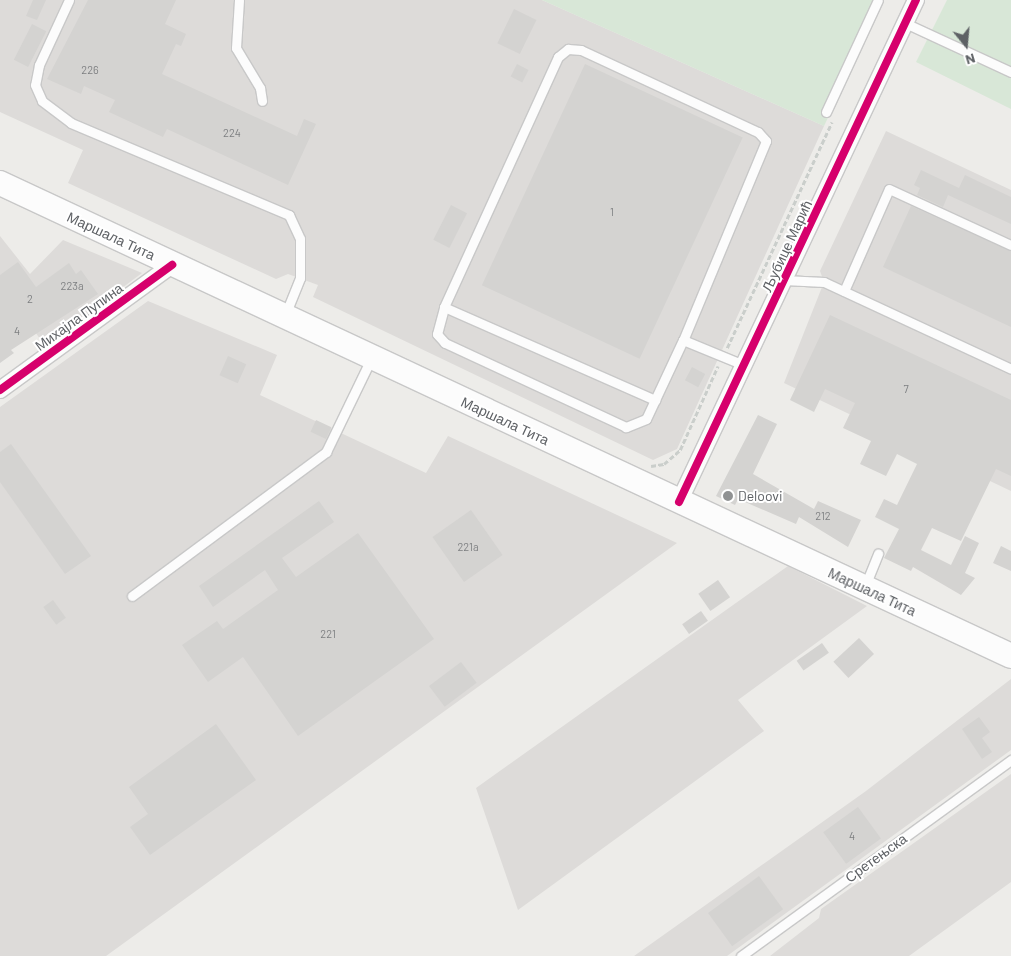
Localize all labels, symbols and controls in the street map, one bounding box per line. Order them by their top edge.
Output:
north arrow [941,20,991,70]
text: N [964,50,977,69]
house number: 226 [81,63,99,77]
house number: 224 [223,126,241,140]
street label: Љубице Марић [758,197,816,295]
house number: 1 [610,205,614,219]
street label: Маршала Тита [64,208,158,264]
house number: 223a [60,279,84,293]
street label: Михајла Пупина [32,280,126,354]
house number: 2 [27,292,33,306]
house number: 4 [14,324,20,338]
house number: 7 [903,382,909,396]
street label: Маршала Тита [458,393,552,449]
place label: Deloovi [738,488,783,504]
marker: Deloovi [722,490,734,502]
house number: 212 [815,509,831,523]
house number: 221a [457,540,479,554]
street label: Маршала Тита [825,564,919,620]
house number: 221 [320,627,336,641]
house number: 4 [849,829,855,843]
street label: Сретењска [842,830,910,886]

